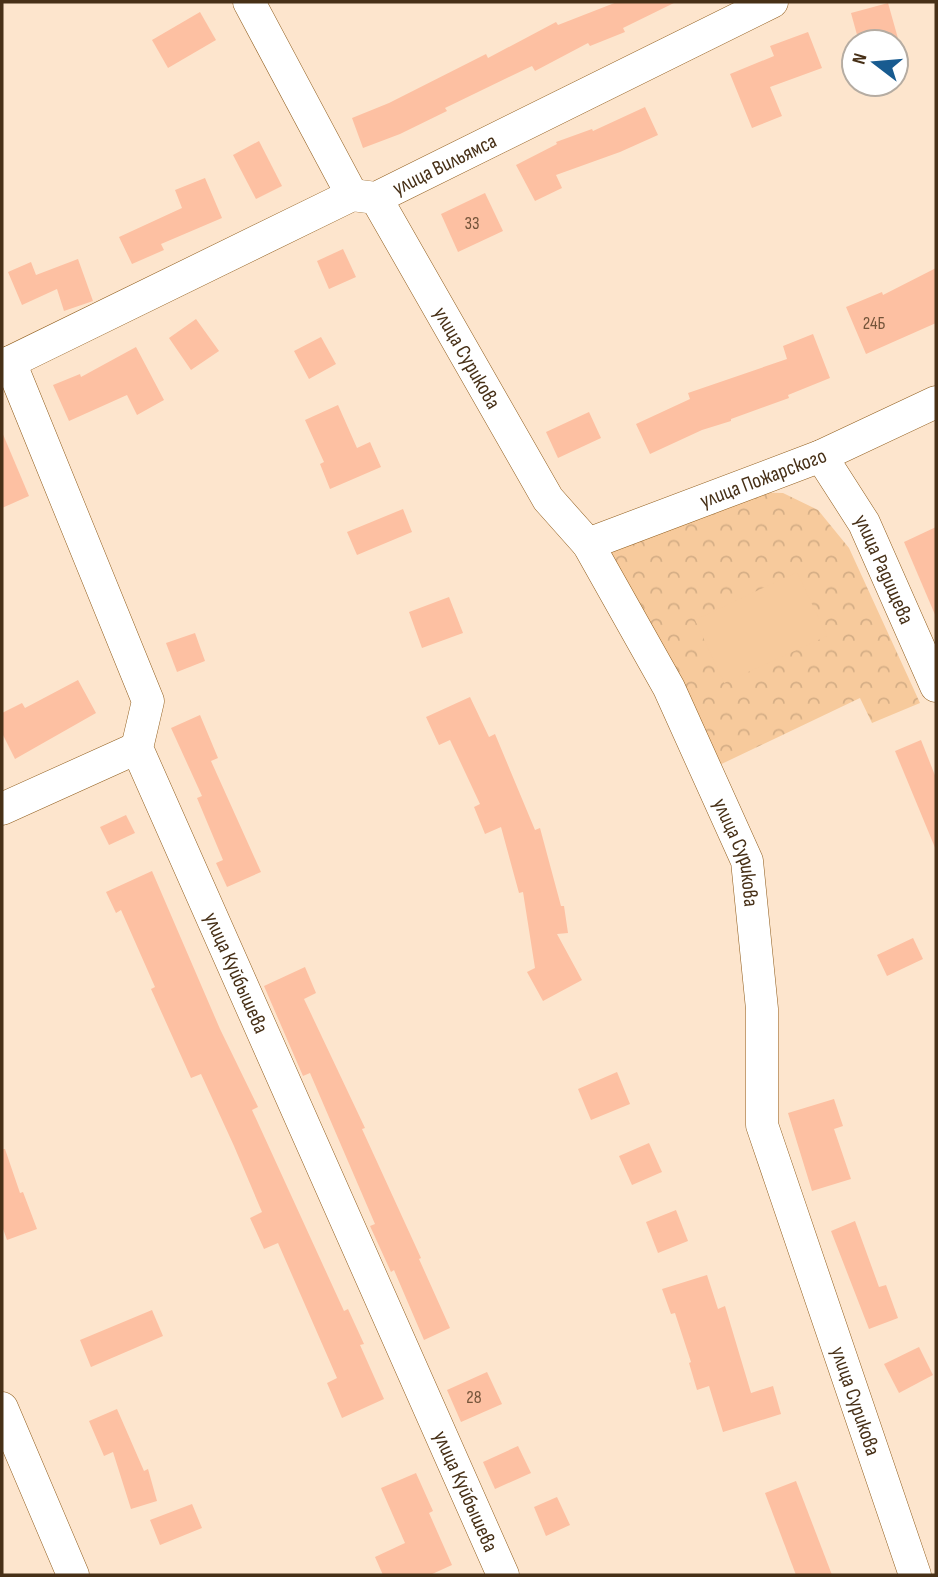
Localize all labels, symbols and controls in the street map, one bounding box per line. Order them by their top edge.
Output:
north arrow [840,28,910,98]
text: N [848,51,873,67]
street label: улица Вильямса [389,128,501,201]
house number: 33 [464,213,480,234]
street label: улица Сурикова [428,303,506,413]
house number: 24Б [863,313,885,334]
street label: улица Пожарского [696,443,831,514]
street label: улица Радищева [849,510,919,628]
street label: улица Сурикова [707,794,764,908]
street label: улица Куйбышева [198,909,274,1037]
street label: улица Сурикова [825,1343,885,1459]
house number: 28 [466,1387,482,1408]
street label: улица Куйбышева [428,1427,503,1556]

